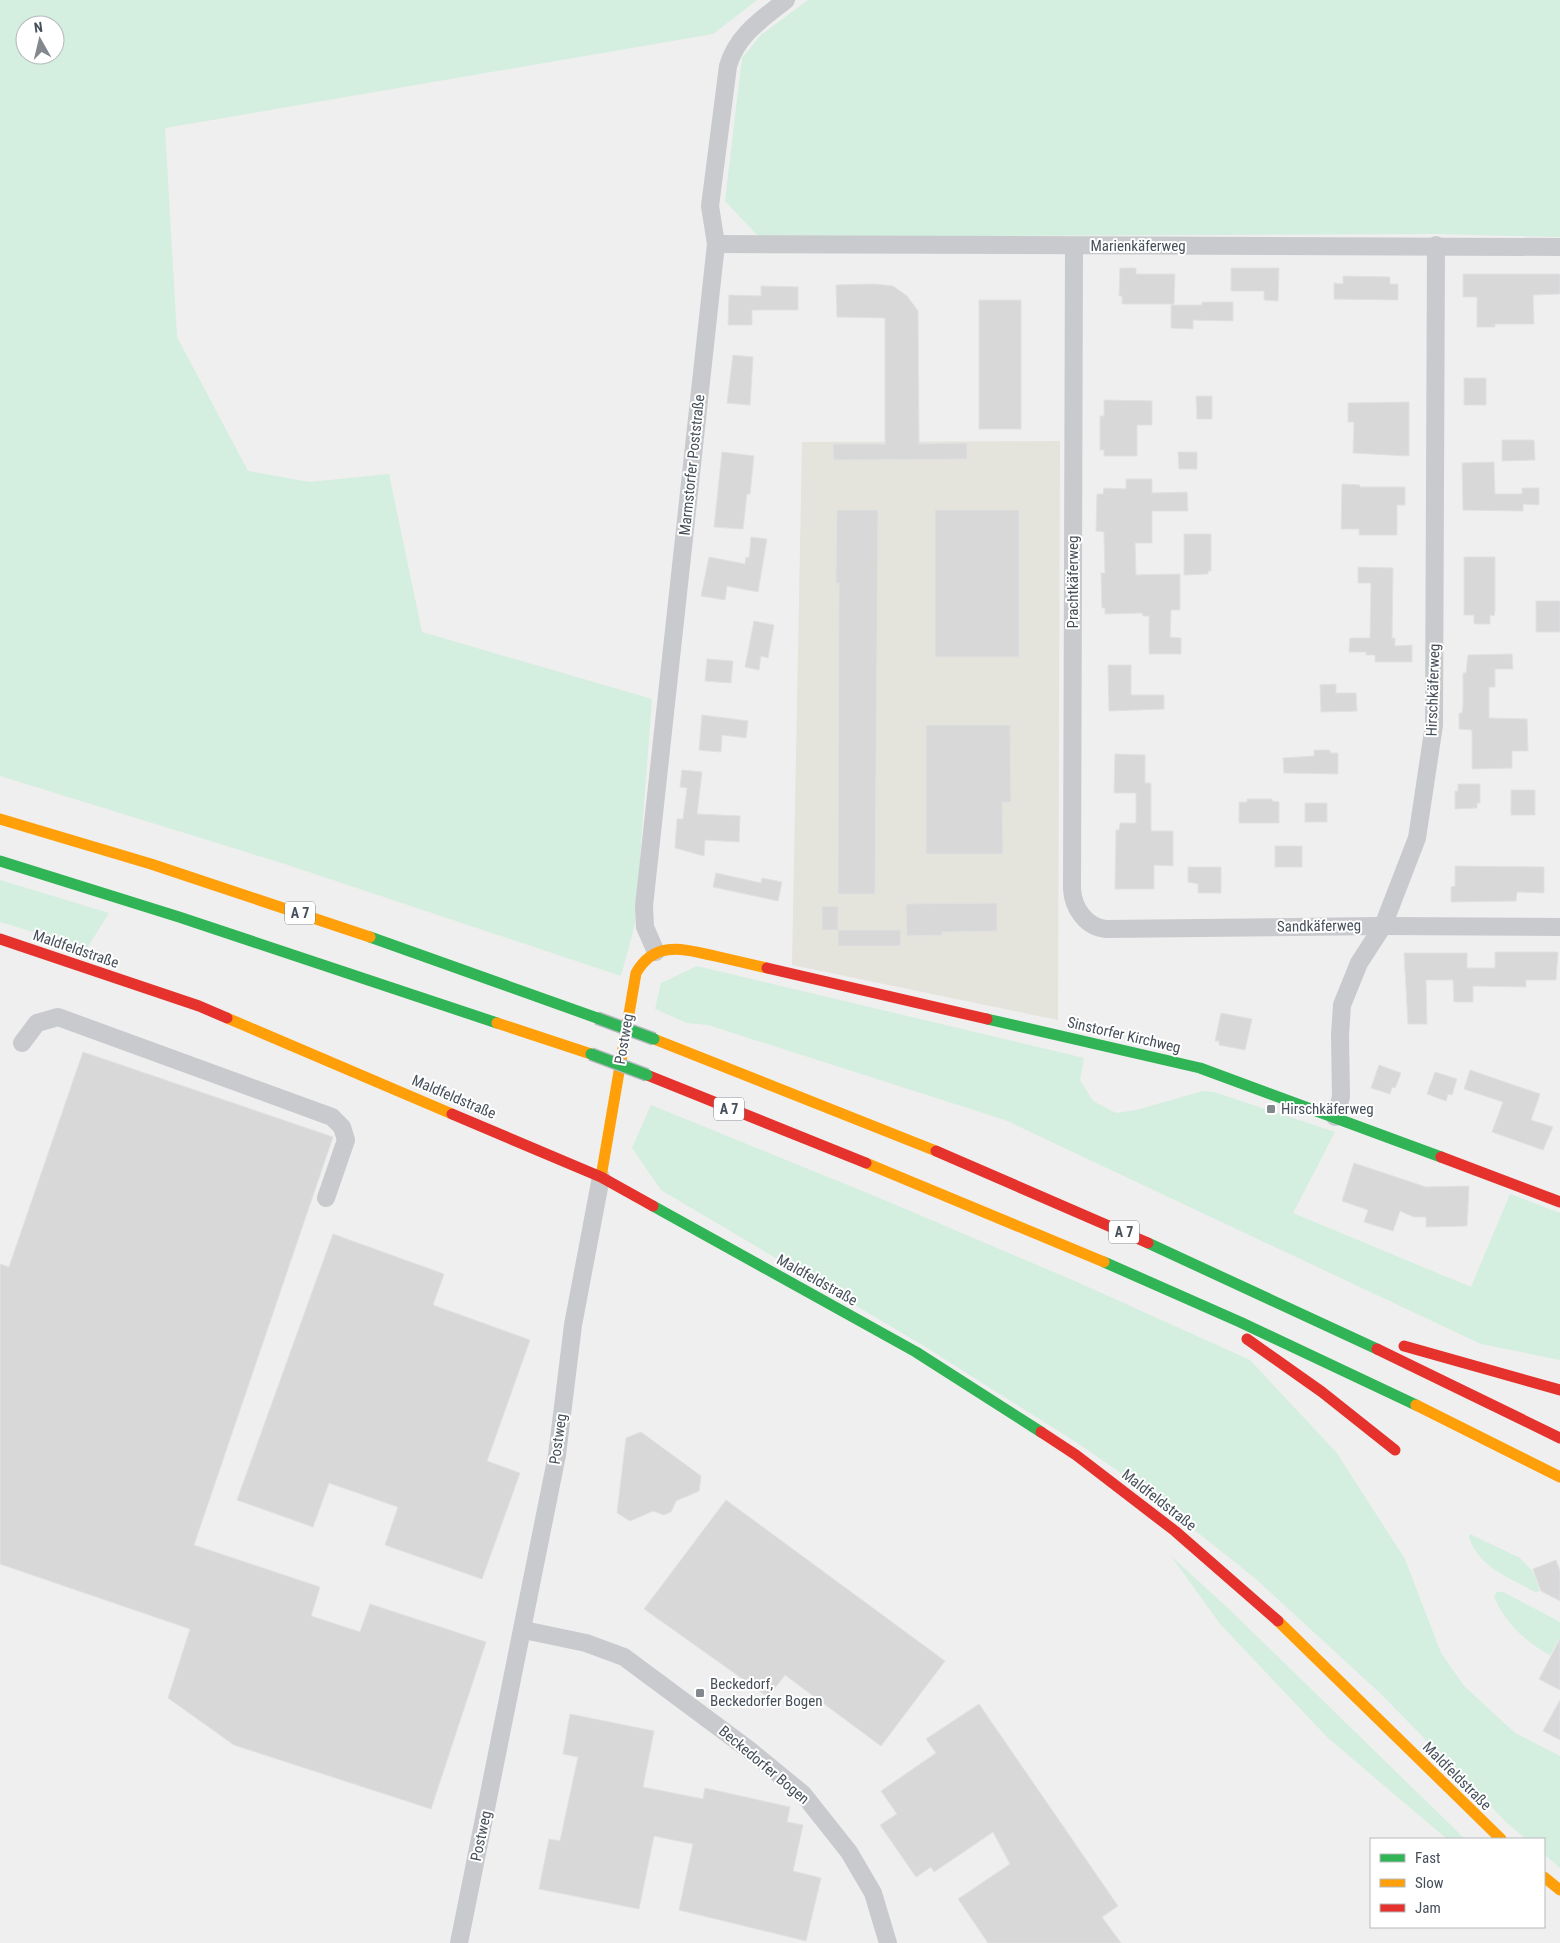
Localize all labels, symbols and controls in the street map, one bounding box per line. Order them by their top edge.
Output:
north arrow [15,15,65,65]
text: N [33,19,44,36]
street label: Marienkäferweg [1090,237,1186,255]
street label: Marmstorfer Poststraße [676,393,708,537]
street label: Prachtkäferweg [1064,536,1082,628]
street label: Hirschkäferweg [1422,643,1444,737]
road number: A 7 [285,901,315,924]
street label: Sandkäferweg [1277,916,1361,936]
street label: Maldfeldstraße [31,926,121,972]
street label: Postweg [611,1012,637,1066]
street label: Sinstorfer Kirchweg [1066,1013,1182,1057]
street label: Maldfeldstraße [409,1071,499,1123]
road number: A 7 [714,1098,744,1120]
place label: Hirschkäferweg [1281,1100,1374,1118]
marker: Hirschkäferweg [1265,1103,1277,1115]
road number: A 7 [1109,1220,1139,1244]
street label: Maldfeldstraße [773,1250,861,1310]
street label: Postweg [546,1412,570,1466]
street label: Maldfeldstraße [1118,1465,1200,1535]
place label: Beckedorf, Beckedorfer Bogen [710,1675,822,1710]
marker: Beckedorf, Beckedorfer Bogen [694,1687,706,1699]
street label: Beckedorfer Bogen [715,1722,813,1808]
street label: Maldfeldstraße [1419,1738,1495,1814]
street label: Postweg [467,1809,495,1863]
legend [1370,1838,1545,1928]
text: Fast [1415,1849,1440,1867]
text: Slow [1415,1874,1444,1892]
text: Jam [1415,1899,1441,1917]

